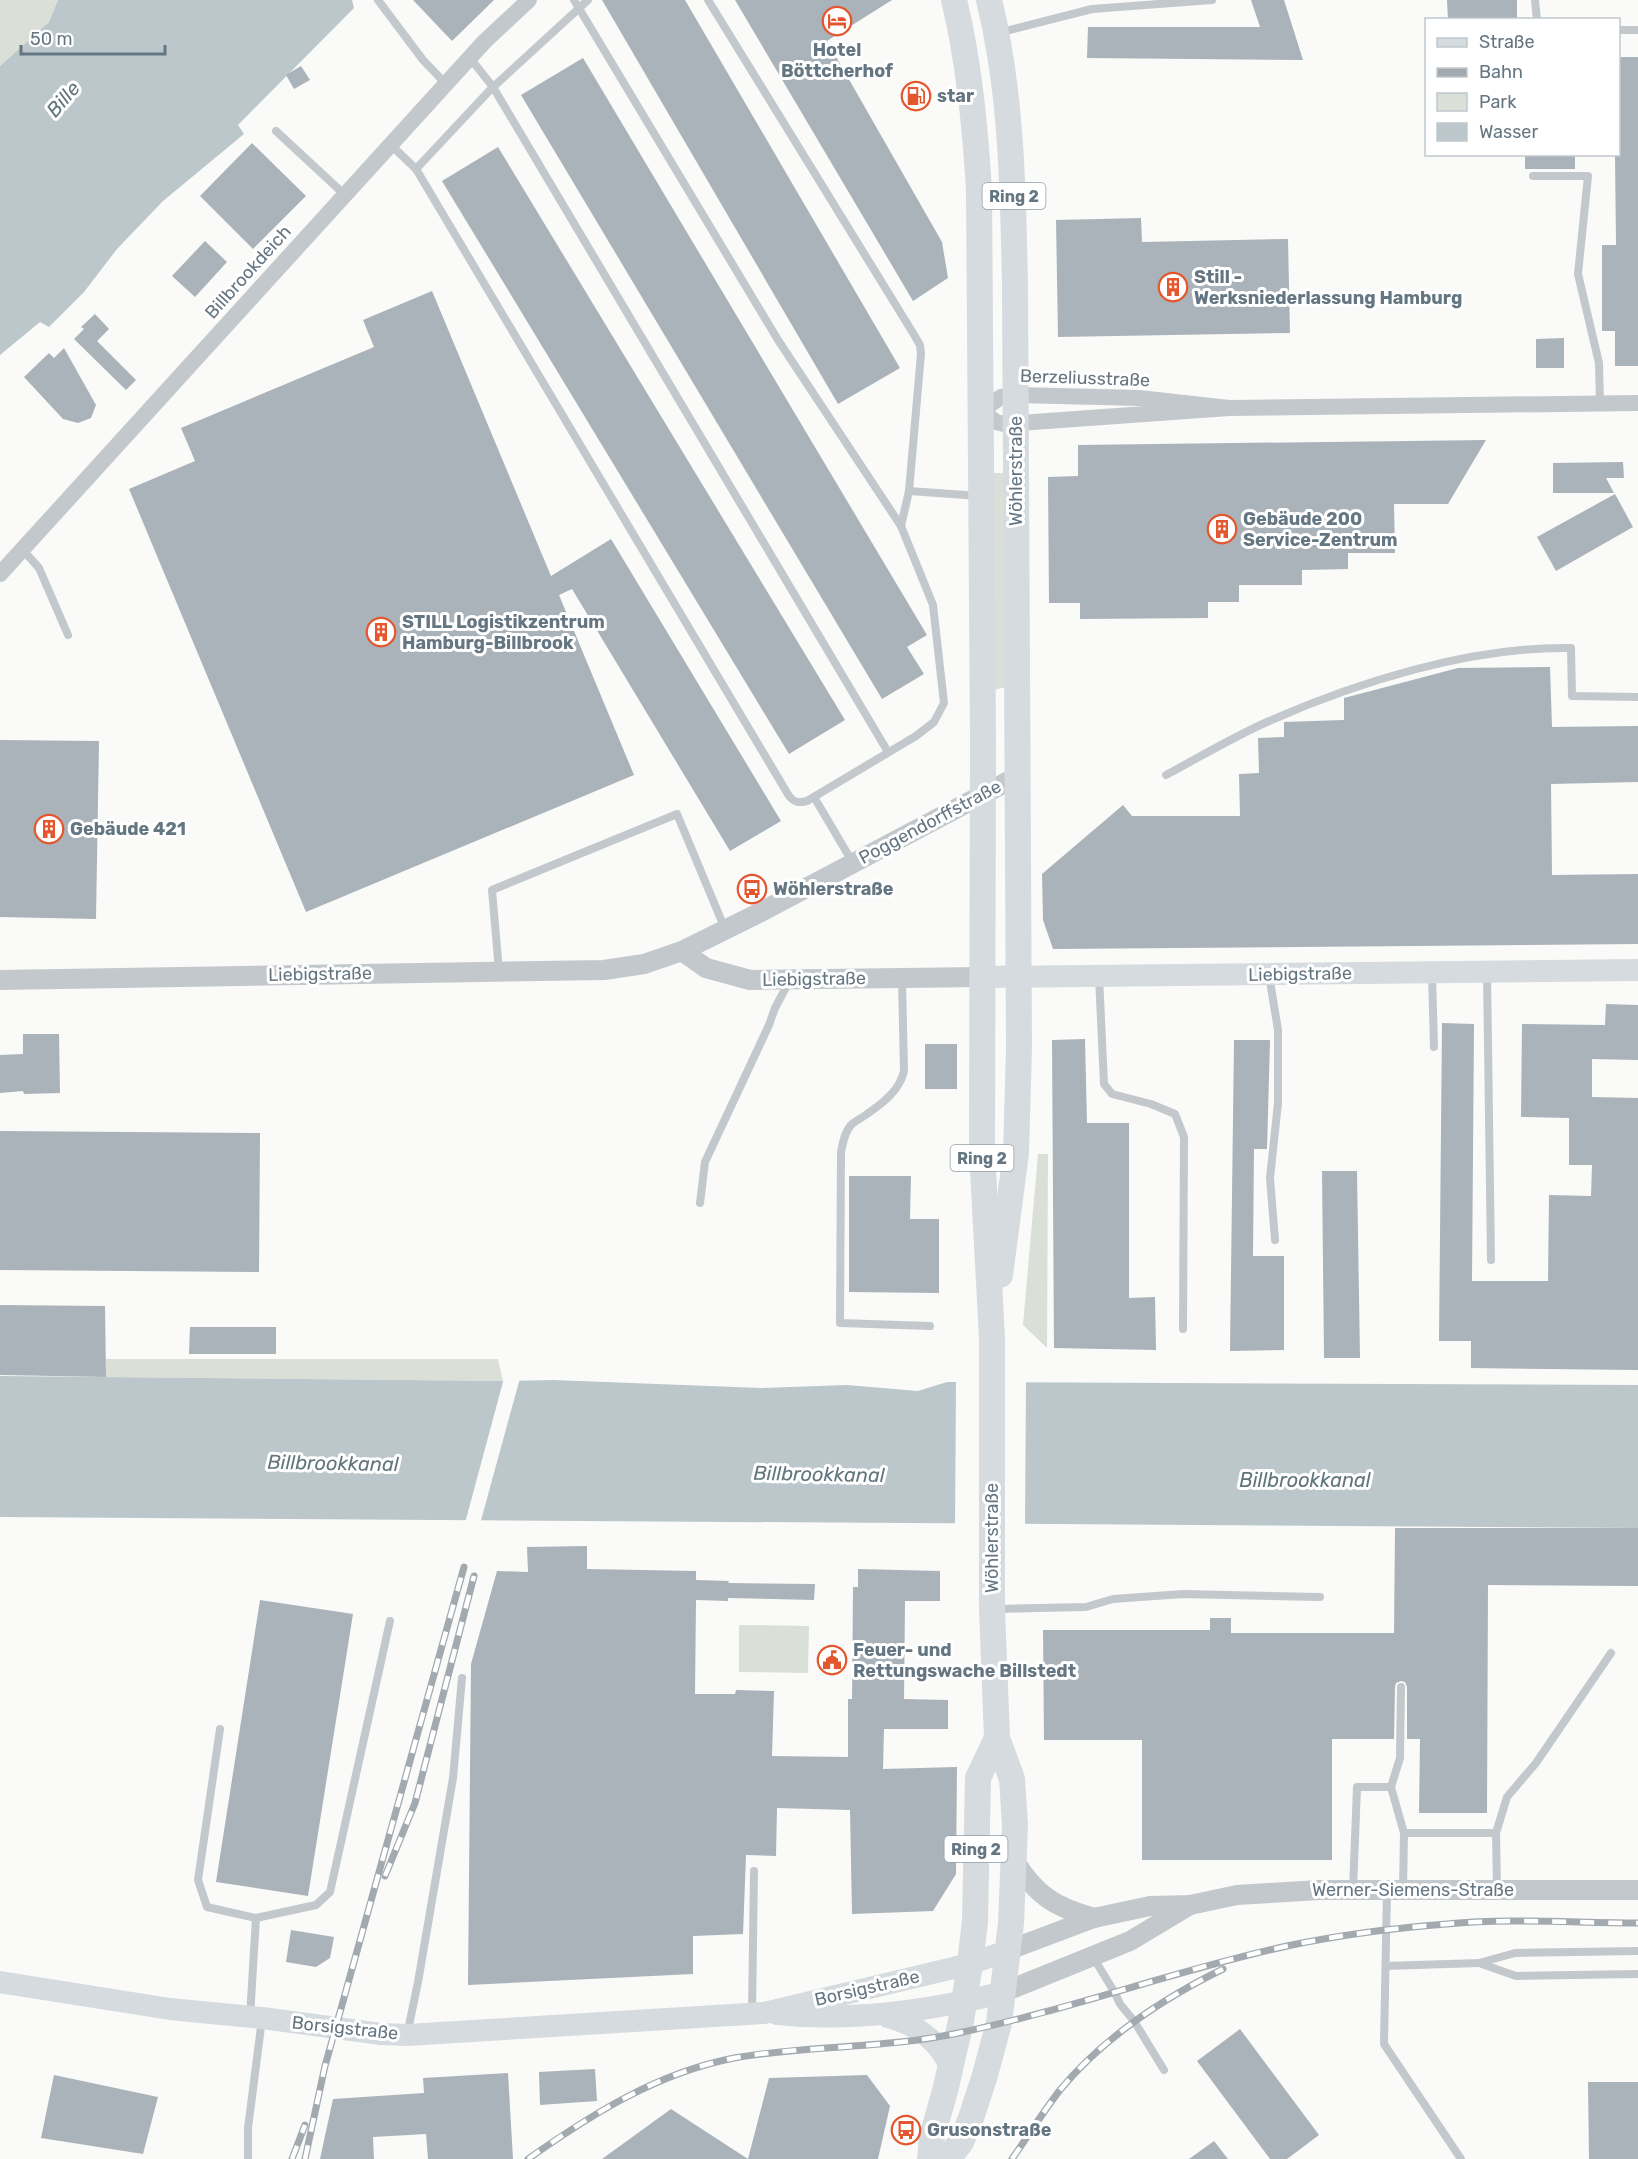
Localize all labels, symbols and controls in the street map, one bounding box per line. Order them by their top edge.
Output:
hotel icon: Hotel Böttcherhof [821,5,853,37]
scale bar [21,18,165,56]
legend [1425,18,1620,156]
text: 50 m [30,28,73,50]
text: Straße [1479,31,1535,53]
place label: Hotel Böttcherhof [781,39,893,82]
text: Bahn [1479,61,1523,83]
water label: Bille [41,76,85,122]
fuel station icon: star [900,80,932,112]
place label: star [937,85,974,107]
text: Park [1479,91,1517,113]
text: Wasser [1479,121,1538,143]
road number: Ring 2 [982,183,1046,209]
street label: Billbrookdeich [200,221,296,323]
place label: Still - Werksniederlassung Hamburg [1194,266,1462,309]
building icon: Still - Werksniederlassung Hamburg [1157,271,1189,303]
street label: Berzeliusstraße [1019,365,1151,391]
street label: Wöhlerstraße [1005,416,1027,526]
place label: Gebäude 200 Service-Zentrum [1243,508,1397,551]
building icon: Gebäude 200 Service-Zentrum [1206,513,1238,545]
place label: STILL Logistikzentrum Hamburg-Billbrook [402,611,605,654]
building icon: STILL Logistikzentrum Hamburg-Billbrook [365,616,397,648]
street label: Poggendorffstraße [855,775,1005,869]
building icon: Gebäude 421 [33,813,65,845]
place label: Gebäude 421 [70,818,186,840]
bus stop icon: Wöhlerstraße [736,873,768,905]
place label: Wöhlerstraße [773,878,894,900]
street label: Liebigstraße [268,962,372,986]
street label: Liebigstraße [1248,962,1352,986]
street label: Liebigstraße [762,967,866,991]
road number: Ring 2 [950,1145,1014,1171]
water label: Billbrookkanal [267,1450,400,1476]
water label: Billbrookkanal [753,1461,886,1487]
water label: Billbrookkanal [1239,1468,1372,1492]
street label: Wöhlerstraße [981,1483,1003,1593]
place label: Feuer- und Rettungswache Billstedt [853,1639,1076,1682]
public building icon: Feuer- und Rettungswache Billstedt [816,1644,848,1676]
road number: Ring 2 [944,1836,1008,1862]
street label: Werner-Siemens-Straße [1312,1879,1514,1901]
street label: Borsigstraße [812,1965,922,2011]
street label: Borsigstraße [291,2011,399,2045]
bus stop icon: Grusonstraße [890,2114,922,2146]
place label: Grusonstraße [927,2119,1052,2141]

